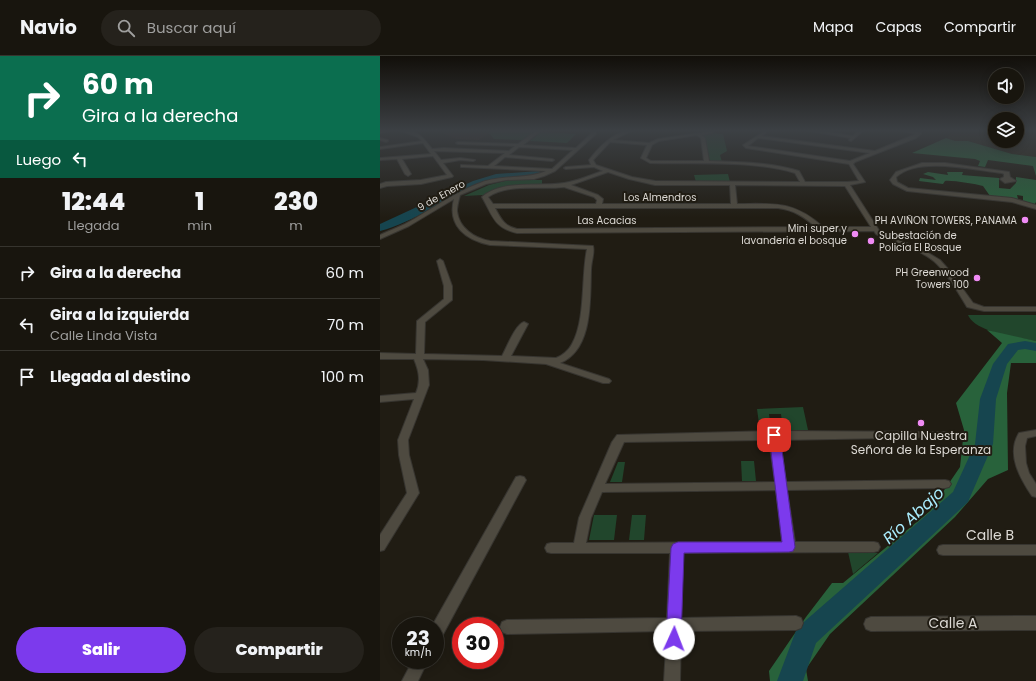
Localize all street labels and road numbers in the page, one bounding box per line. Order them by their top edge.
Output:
street label: 9 de Enero [415,176,468,215]
street label: Los Almendros [624,190,696,205]
street label: Las Acacias [577,213,637,228]
street label: Calle B [966,525,1014,545]
street label: Calle A [928,613,978,633]

